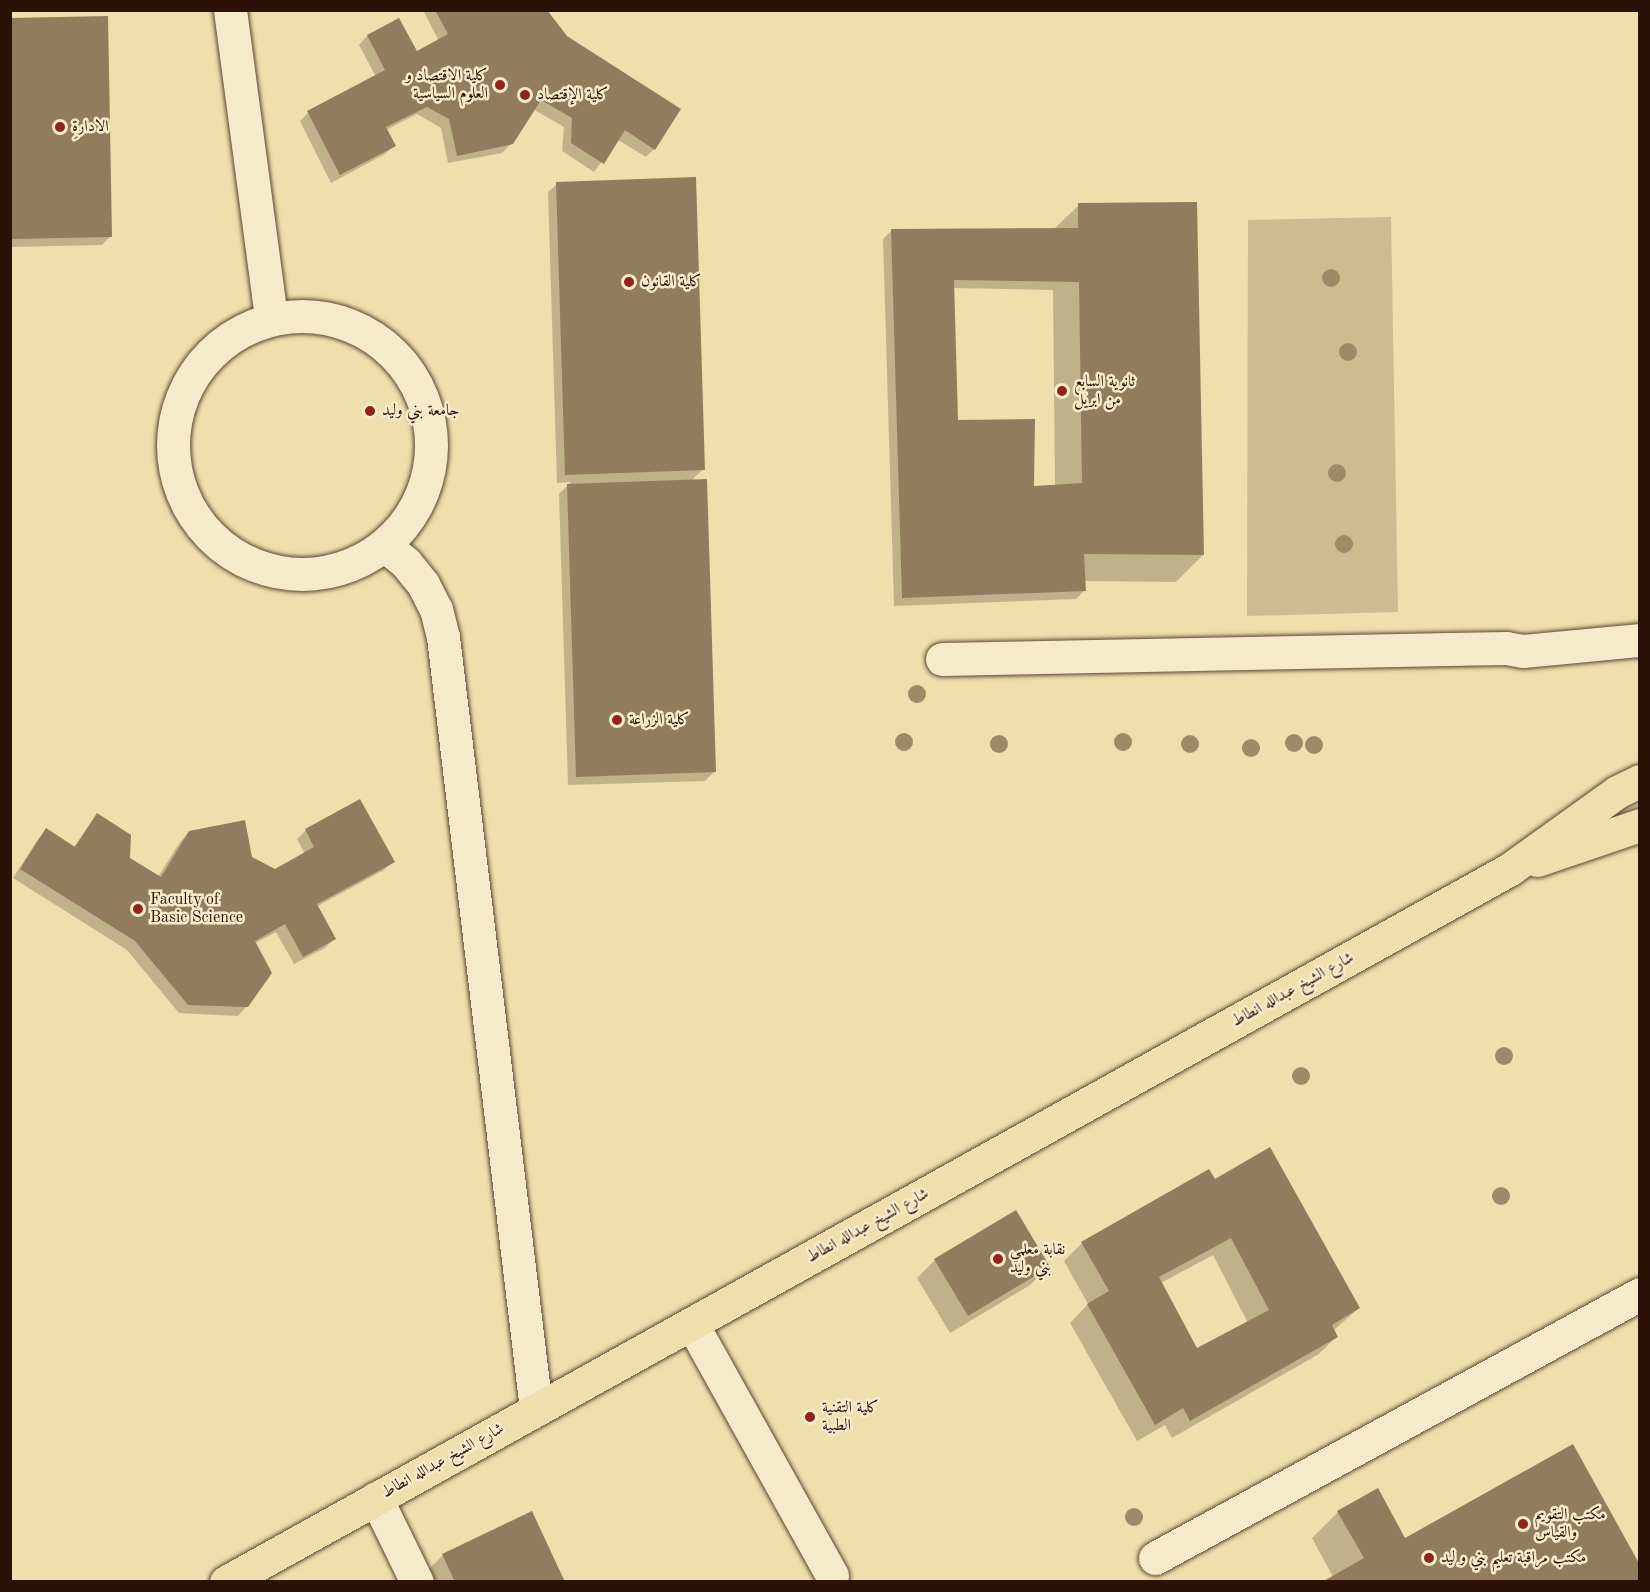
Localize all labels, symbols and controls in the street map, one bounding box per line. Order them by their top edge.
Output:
place label: كلية الاقتصاد و العلوم السياسية [405,66,488,104]
marker: كلية الاقتصاد و العلوم السياسية [493,78,507,92]
place label: كلية الإقتصاد [537,85,609,105]
marker: كلية الإقتصاد [518,88,532,102]
place label: ِالادارة [72,117,109,137]
marker: ِالادارة [53,120,67,134]
place label: كلية القانون [641,272,702,292]
marker: كلية القانون [622,275,636,289]
place label: ثانوية السابع من ابريل [1074,372,1135,410]
marker: ثانوية السابع من ابريل [1055,384,1069,398]
place label: جامعة بني وليد [382,401,459,421]
marker: جامعة بني وليد [363,404,377,418]
place label: كلية الزراعة [629,710,690,730]
marker: كلية الزراعة [610,713,624,727]
place label: Faculty of Basic Science [150,890,243,928]
marker: Faculty of Basic Science [131,902,145,916]
street label: شارع الشيخ عبدالله انطاط [1229,948,1357,1032]
street label: شارع الشيخ عبدالله انطاط [804,1184,932,1268]
place label: نقابة معلمي بني وليد [1010,1240,1065,1278]
marker: نقابة معلمي بني وليد [991,1252,1005,1266]
place label: كلية التقنية الطبية [822,1398,879,1436]
marker: كلية التقنية الطبية [803,1410,817,1424]
street label: شارع الشيخ عبدالله انطاط [379,1419,507,1503]
place label: مكتب التقويم والقياس [1535,1505,1606,1543]
marker: مكتب التقويم والقياس [1516,1517,1530,1531]
place label: مكتب مراقبة تعليم بني و ليد [1441,1548,1586,1568]
marker: مكتب مراقبة تعليم بني و ليد [1422,1551,1436,1565]

